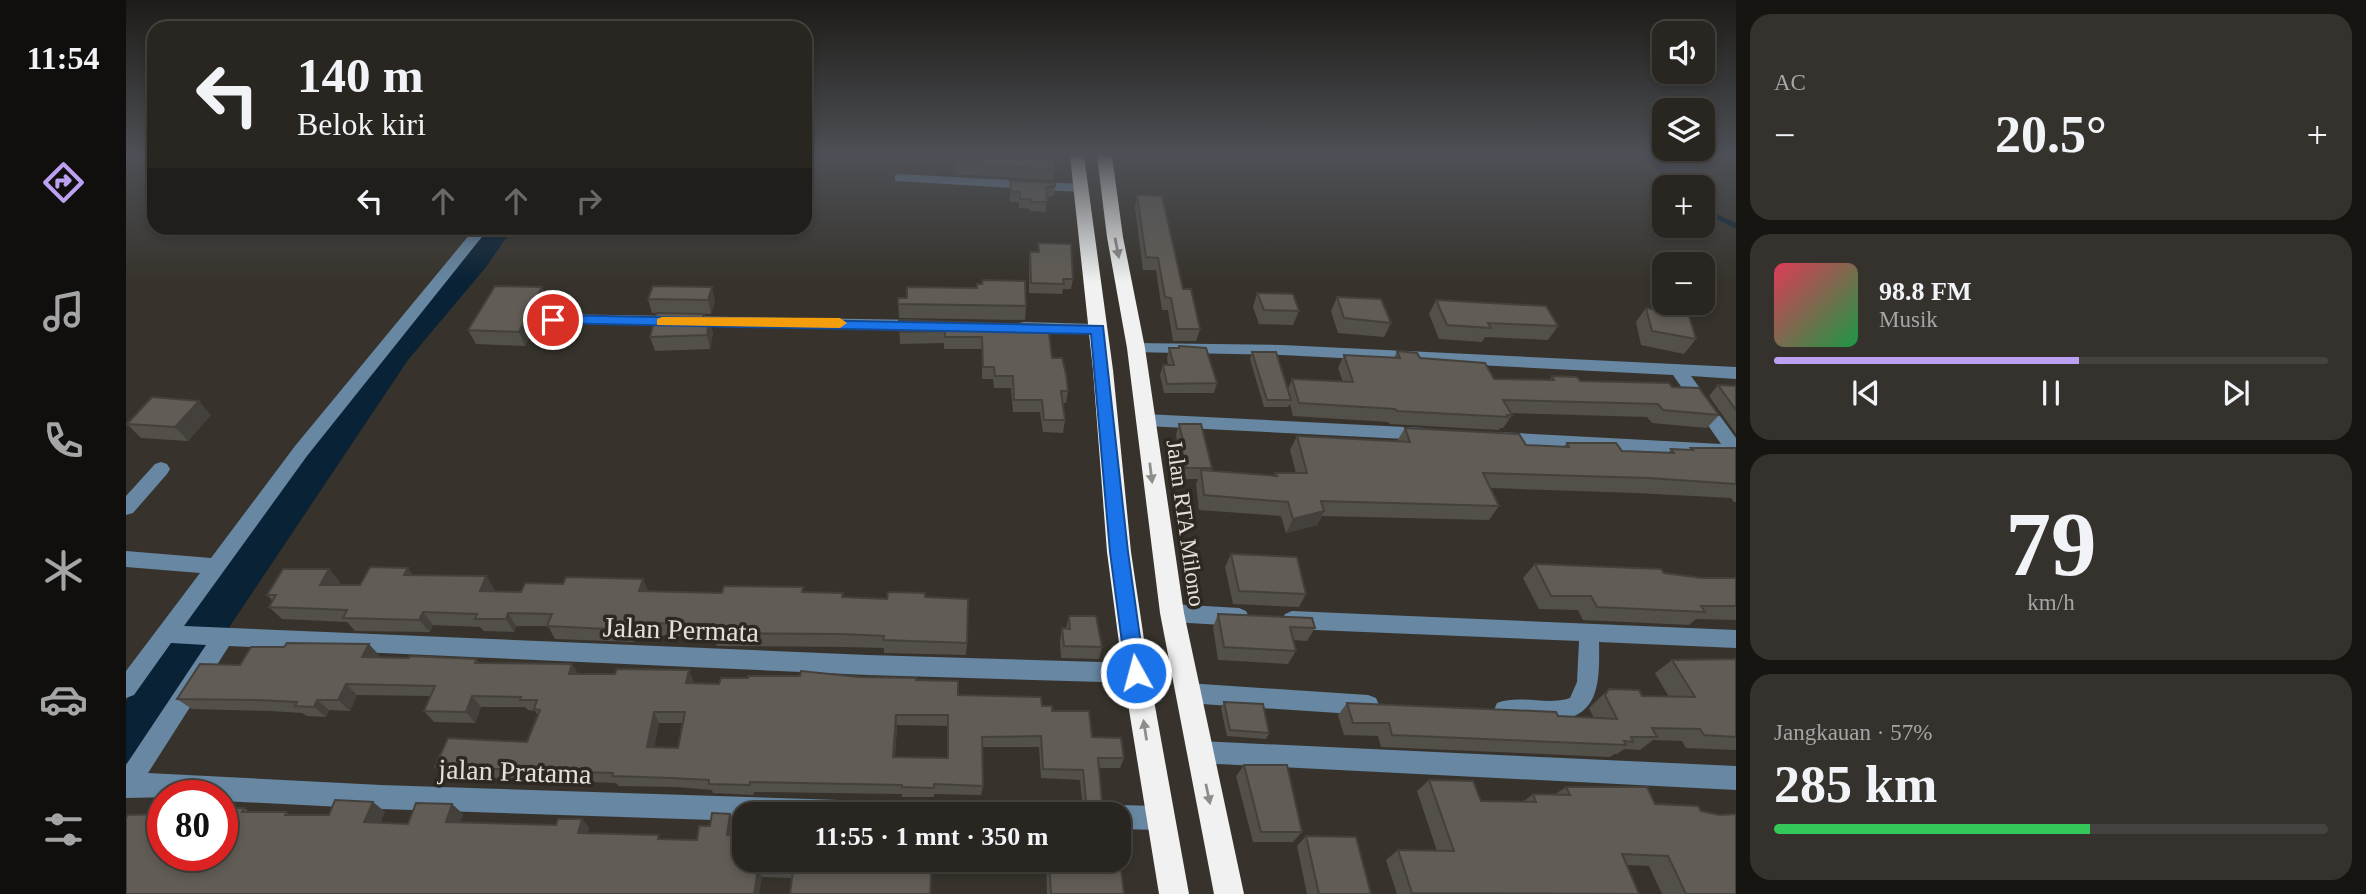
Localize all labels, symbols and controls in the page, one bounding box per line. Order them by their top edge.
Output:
map controls [1652,21,1715,315]
button: sound [1652,21,1715,84]
text: 11:54 [27,40,99,76]
text: 140 m [297,48,424,103]
icon: left [182,49,273,140]
text: AC [1774,70,1806,95]
button: layers [1652,98,1715,161]
text: Belok kiri [297,106,426,142]
text: 20.5° [1995,106,2107,163]
text: − [1774,114,1795,156]
text: + [2307,114,2328,156]
icon: directions [39,158,88,207]
button: + [1652,175,1715,238]
icon: left [351,182,389,220]
icon: ahead [424,182,462,220]
icon: ahead [497,182,535,220]
icon: right [570,182,608,220]
one-way arrow [1112,237,1123,259]
button: − [1652,252,1715,315]
text: 98.8 FM [1879,277,1971,306]
icon: music [39,287,88,336]
pin [523,290,583,350]
icon: arrive [534,301,572,339]
text: Musik [1879,307,1938,332]
icon: previous [1847,374,1885,412]
icon: pause [2032,374,2070,412]
icon: next [2217,374,2255,412]
icon: phone [39,416,88,465]
street label: Jalan RTA Milono [1161,438,1210,608]
one-way arrow [1146,462,1157,484]
text: 79 [2006,494,2097,595]
icon: climate [39,546,88,595]
text: km/h [2027,590,2075,615]
street label: Jalan Permata [602,611,760,648]
position arrow [1099,636,1173,710]
icon: car [39,675,88,724]
one-way arrow [1139,719,1150,741]
text: Jangkauan · 57% [1774,720,1932,745]
street label: jalan Pratama [437,753,593,790]
text: 285 km [1774,756,1937,813]
speed limit sign: 80 [147,780,238,871]
one-way arrow [1202,783,1213,805]
icon: filters [39,805,88,854]
text: 11:55 · 1 mnt · 350 m [815,822,1049,851]

